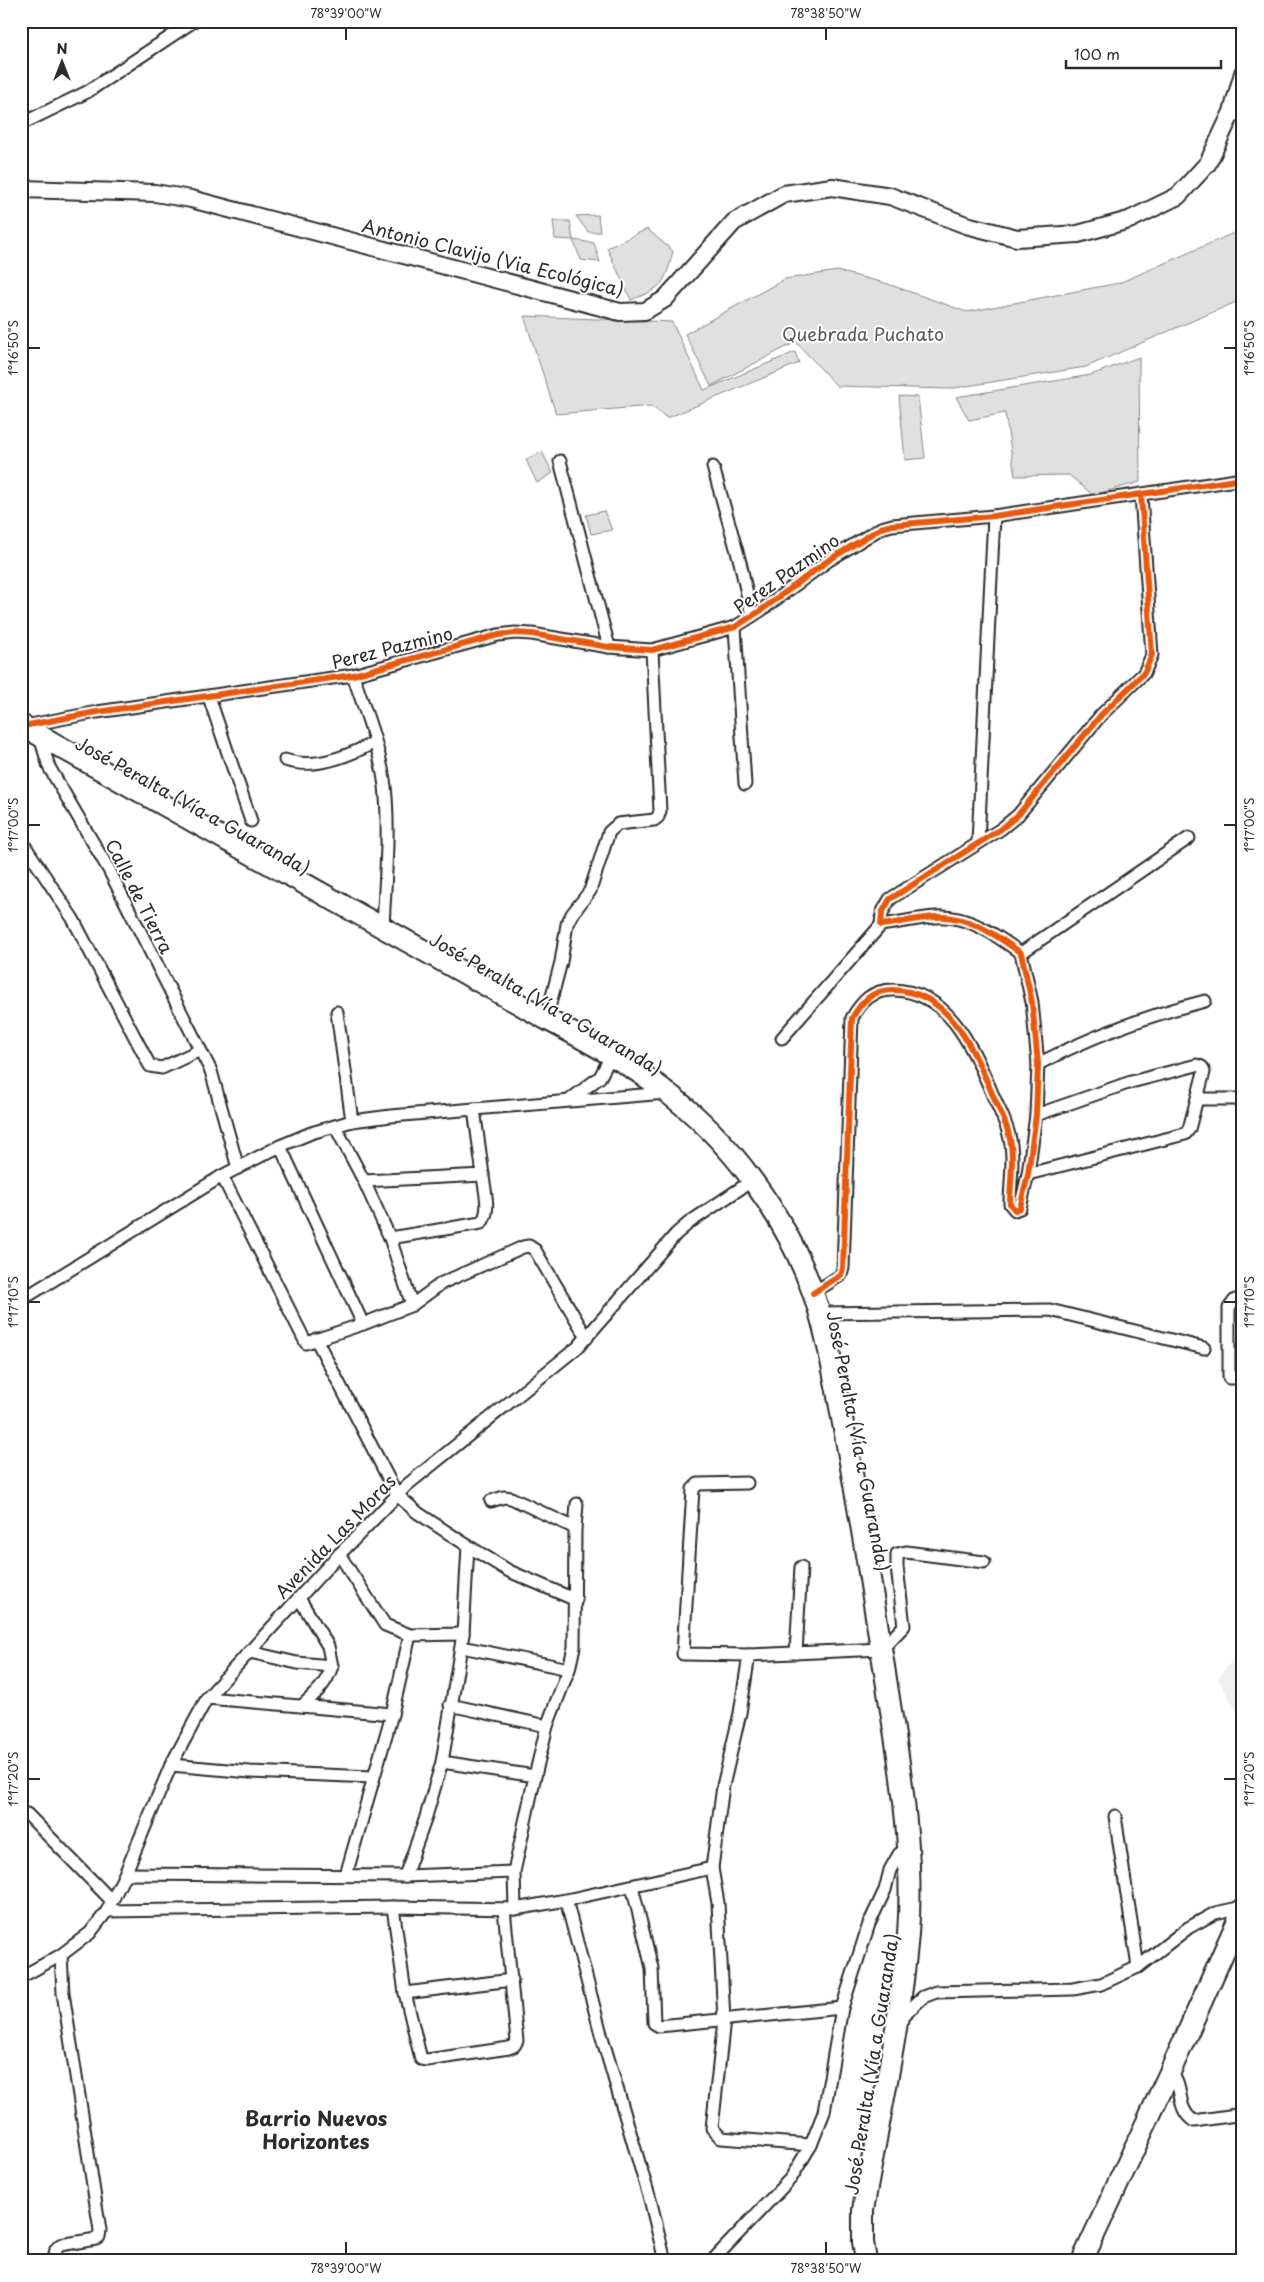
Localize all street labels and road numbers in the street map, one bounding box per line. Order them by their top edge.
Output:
street label: Antonio Clavijo (Via Ecológica) [359,211,627,303]
street label: Perez Pazmino [728,526,844,620]
street label: Perez Pazmino [329,619,455,675]
street label: José Peralta (Vía a Guaranda) [71,729,315,881]
street label: Calle de Tierra [99,834,181,959]
street label: José Peralta (Vía a Guaranda) [425,925,667,1081]
street label: José Peralta (Vía a Guaranda) [820,1309,898,1573]
street label: Avenida Las Moras [268,1468,402,1604]
street label: José Peralta (Vía a Guaranda) [837,1931,905,2197]

